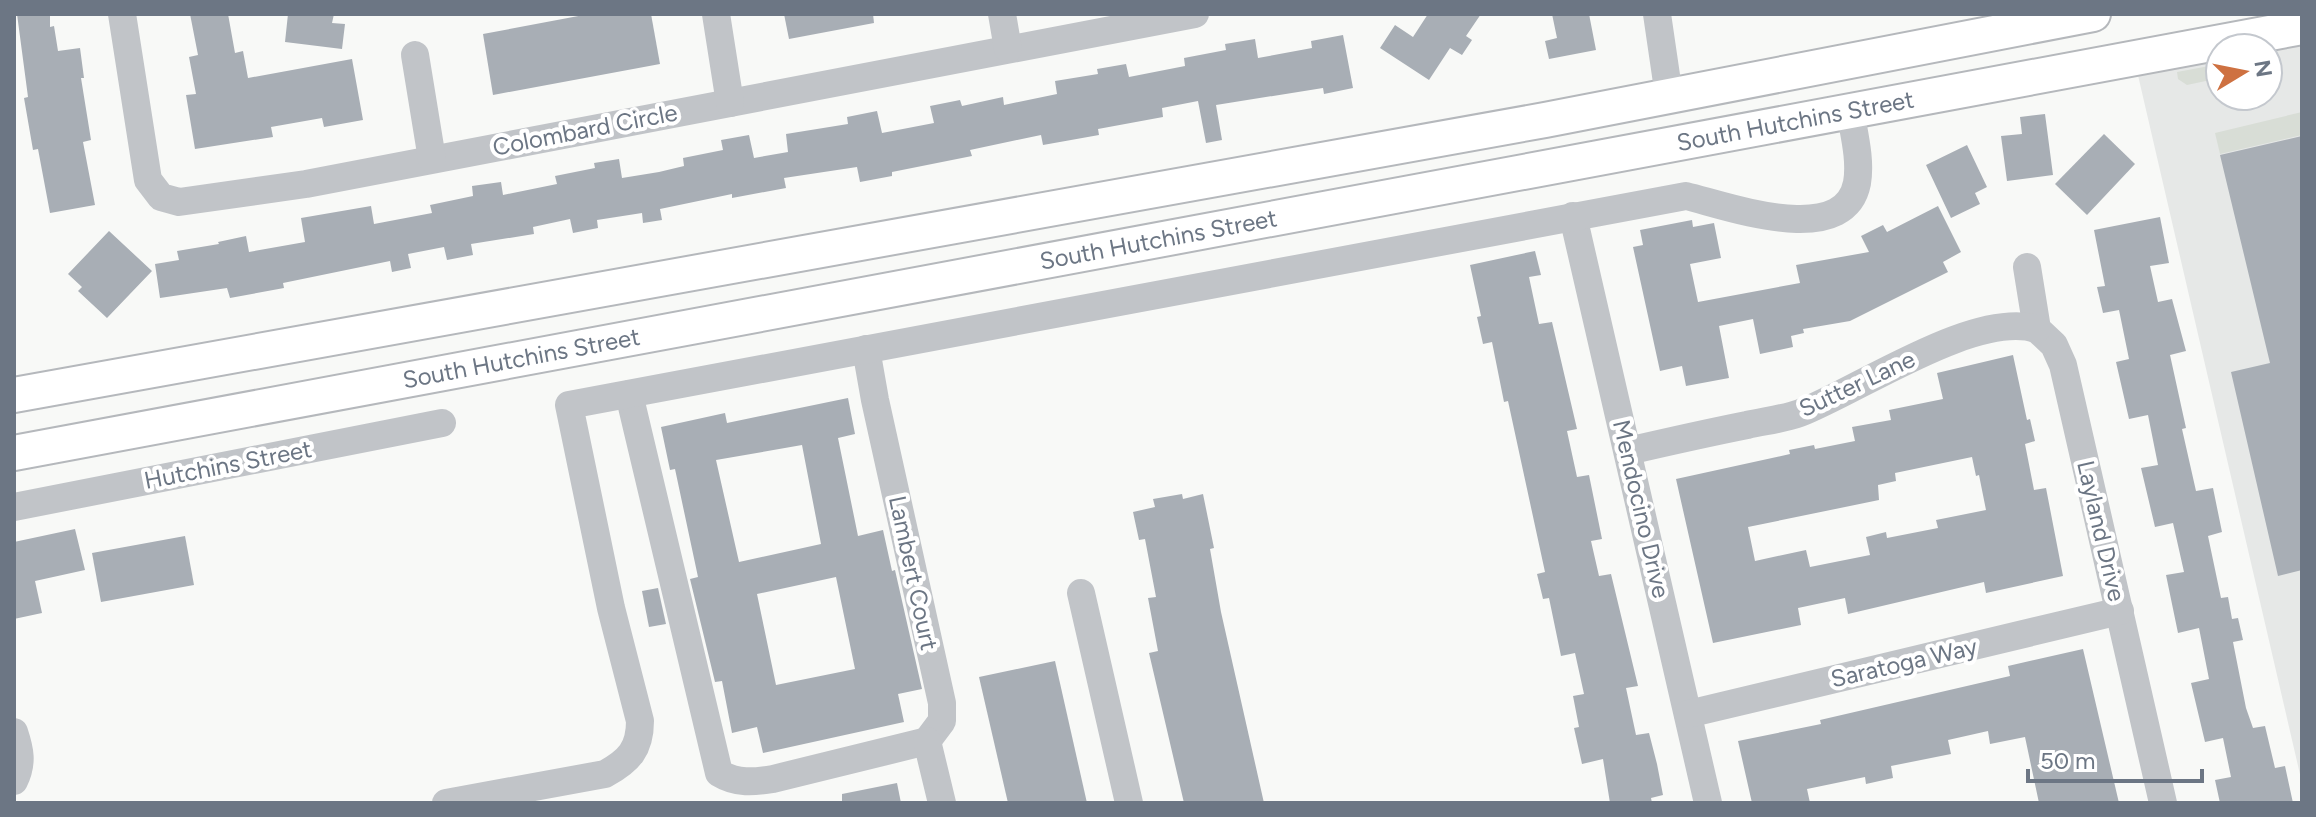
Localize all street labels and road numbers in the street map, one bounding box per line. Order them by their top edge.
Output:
street label: South Hutchins Street [1674,85,1916,157]
street label: Colombard Circle [490,97,680,162]
street label: South Hutchins Street [1037,203,1279,276]
street label: South Hutchins Street [400,322,642,394]
street label: Sutter Lane [1794,344,1919,423]
street label: Mendocino Drive [1607,417,1676,601]
street label: Hutchins Street [142,434,314,495]
street label: Layland Drive [2071,458,2132,604]
street label: Lambert Court [883,493,944,653]
street label: Saratoga Way [1828,632,1980,693]

